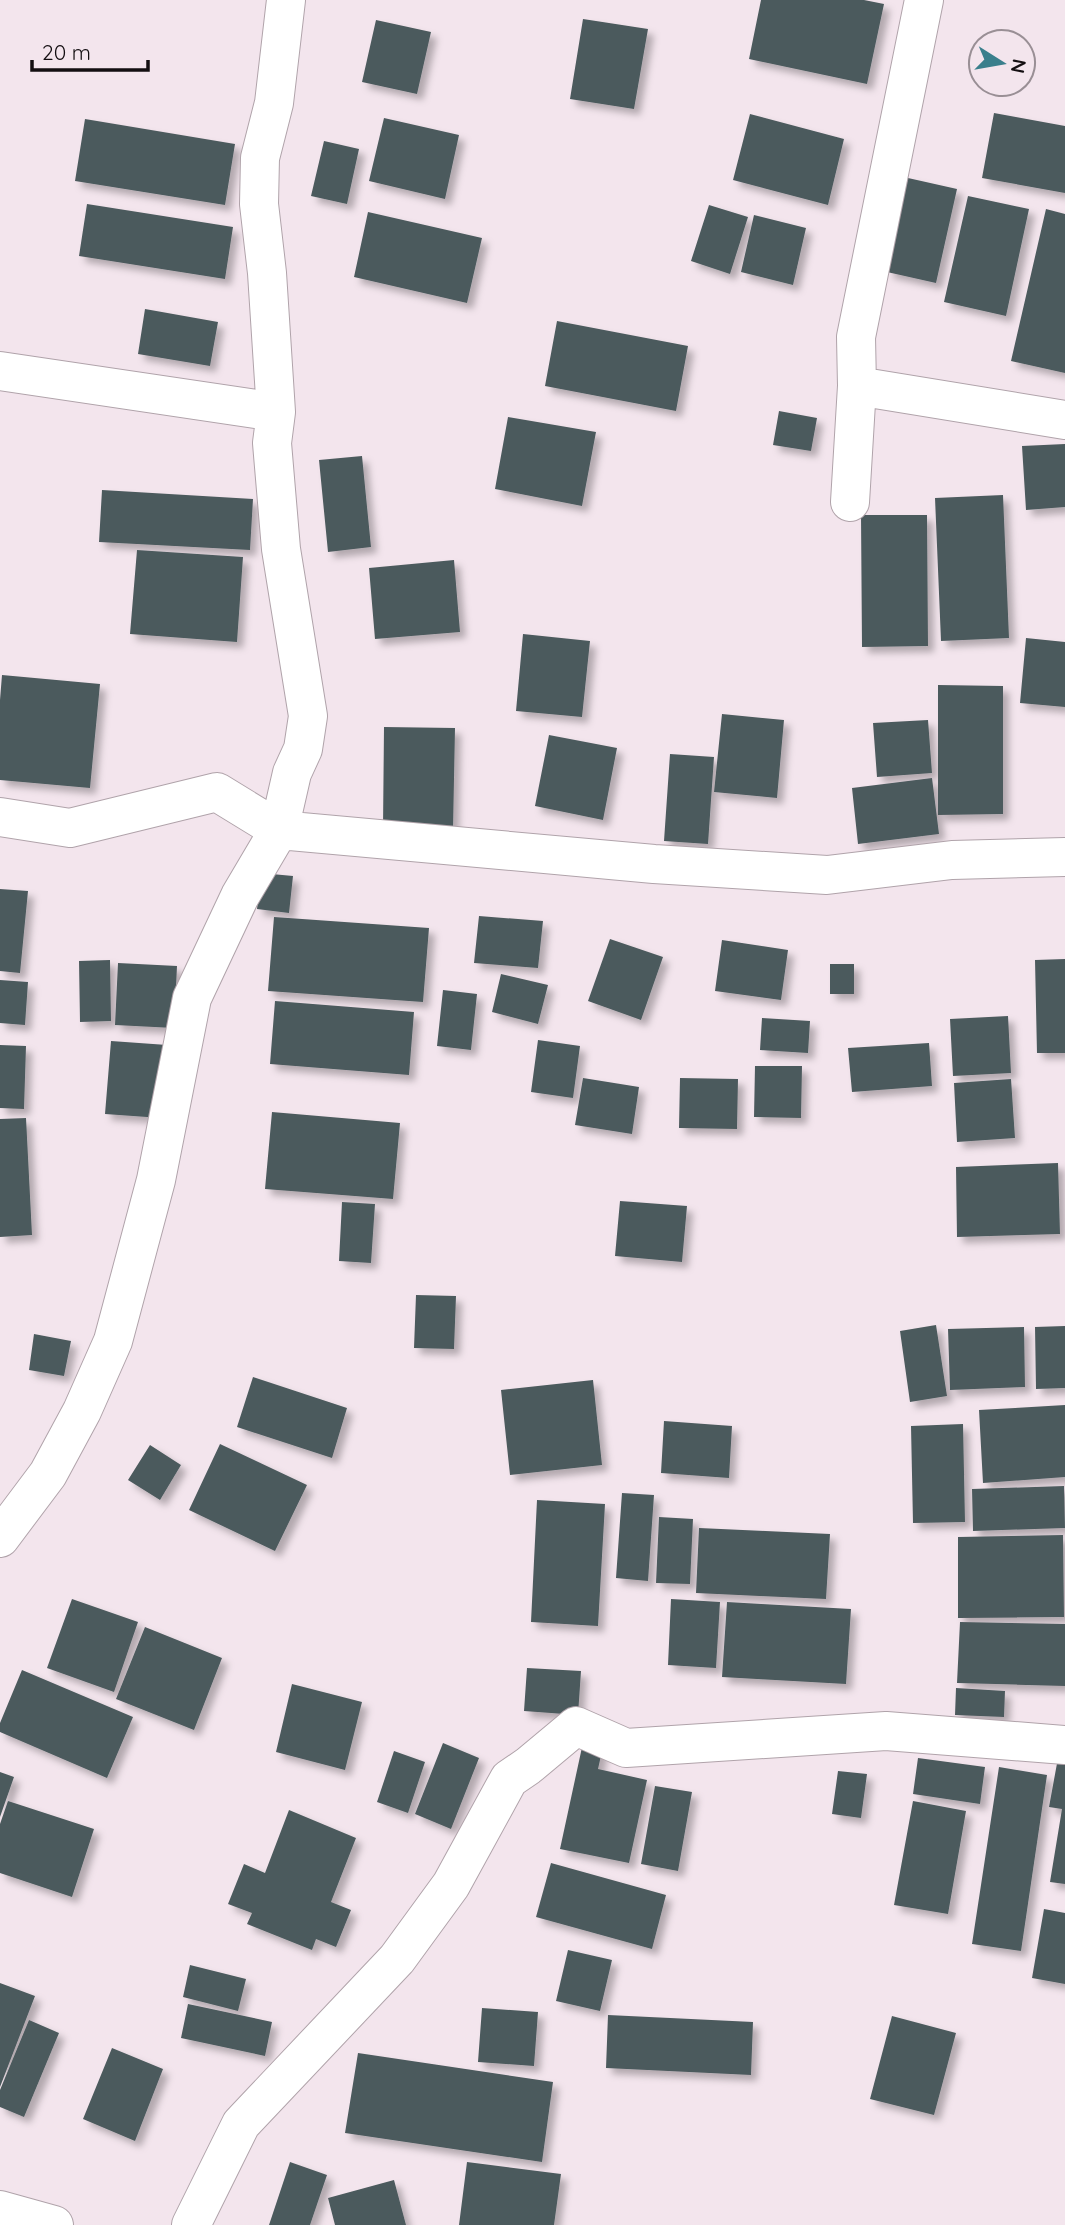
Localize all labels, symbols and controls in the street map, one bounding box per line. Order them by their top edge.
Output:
scale bar [32,28,147,72]
north arrow [967,28,1037,98]
text: 20 m [42,39,91,65]
text: N [1006,57,1032,75]

